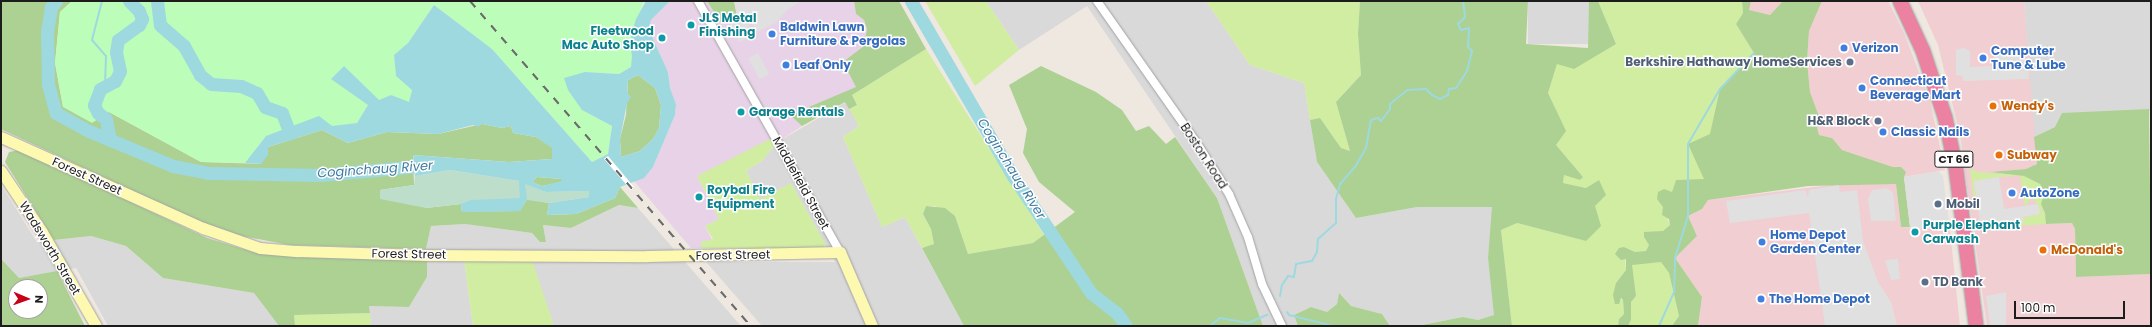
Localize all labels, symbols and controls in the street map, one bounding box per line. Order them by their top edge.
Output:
place label: JLS Metal Finishing [699,11,757,39]
marker: JLS Metal Finishing [686,20,696,30]
place label: Baldwin Lawn Furniture & Pergolas [780,20,906,48]
place label: Fleetwood Mac Auto Shop [562,24,654,52]
marker: Baldwin Lawn Furniture & Pergolas [767,29,777,39]
marker: Fleetwood Mac Auto Shop [657,33,667,43]
place label: Verizon [1852,41,1899,55]
marker: Verizon [1839,43,1849,53]
place label: Computer Tune & Lube [1991,44,2066,72]
marker: Computer Tune & Lube [1978,53,1988,63]
place label: Berkshire Hathaway HomeServices [1625,55,1842,69]
marker: Berkshire Hathaway HomeServices [1845,57,1855,67]
place label: Leaf Only [794,58,851,72]
marker: Leaf Only [781,60,791,70]
place label: Connecticut Beverage Mart [1870,74,1961,102]
marker: Connecticut Beverage Mart [1857,83,1867,93]
place label: Wendy's [2001,99,2054,113]
marker: Wendy's [1988,101,1998,111]
place label: Garage Rentals [749,105,844,119]
marker: Garage Rentals [736,107,746,117]
place label: H&R Block [1808,114,1870,128]
water label: Coginchaug River [974,116,1048,222]
marker: H&R Block [1873,116,1883,126]
street label: Boston Road [1177,120,1231,192]
place label: Classic Nails [1891,125,1970,139]
marker: Classic Nails [1878,127,1888,137]
street label: Middlefield Street [770,134,832,232]
place label: Subway [2007,148,2057,162]
road number: CT 66 [1934,150,1974,168]
marker: Subway [1994,150,2004,160]
street label: Forest Street [50,154,124,198]
water label: Coginchaug River [317,158,433,182]
place label: Roybal Fire Equipment [707,183,775,211]
place label: AutoZone [2020,186,2080,200]
marker: AutoZone [2007,188,2017,198]
marker: Roybal Fire Equipment [694,192,704,202]
place label: Mobil [1946,197,1980,211]
street label: Wadsworth Street [16,199,84,297]
marker: Mobil [1933,199,1943,209]
place label: Purple Elephant Carwash [1923,218,2020,246]
marker: Purple Elephant Carwash [1910,227,1920,237]
place label: Home Depot Garden Center [1770,228,1861,256]
marker: Home Depot Garden Center [1757,237,1767,247]
place label: McDonald's [2051,243,2123,257]
marker: McDonald's [2038,245,2048,255]
street label: Forest Street [372,246,446,262]
street label: Forest Street [696,247,770,263]
place label: TD Bank [1933,275,1983,289]
marker: TD Bank [1920,277,1930,287]
north arrow [8,279,48,319]
place label: The Home Depot [1769,292,1870,306]
scale bar [2016,293,2127,319]
marker: The Home Depot [1756,294,1766,304]
text: N [31,295,47,304]
text: 100 m [2021,299,2055,316]

